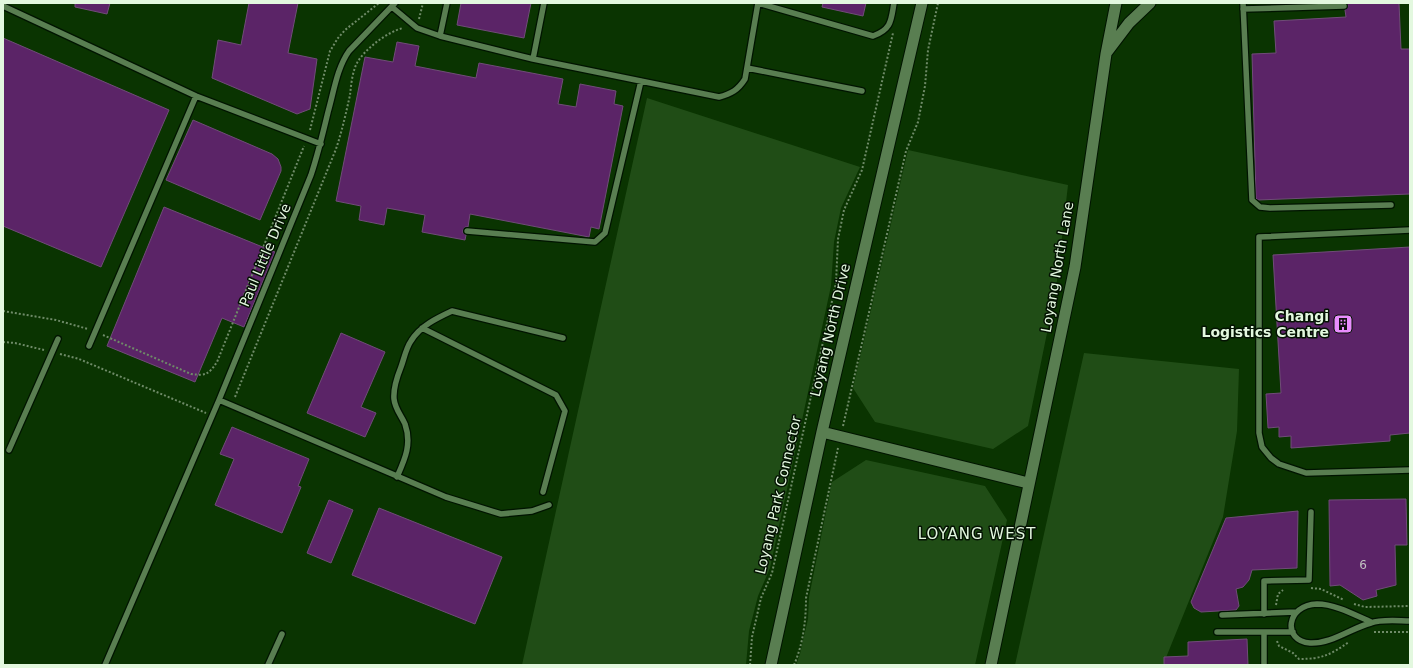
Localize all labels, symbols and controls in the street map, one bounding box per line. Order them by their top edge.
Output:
street label: Loyang North Lane [1038,200,1076,334]
street label: Paul Little Drive [236,201,294,309]
street label: Loyang North Drive [807,262,853,398]
place label: Changi Logistics Centre [1201,308,1329,340]
building icon: Changi Logistics Centre [1332,313,1354,335]
street label: Loyang Park Connector [752,414,804,576]
district label: LOYANG WEST [918,525,1036,543]
house number: 6 [1359,558,1367,572]

